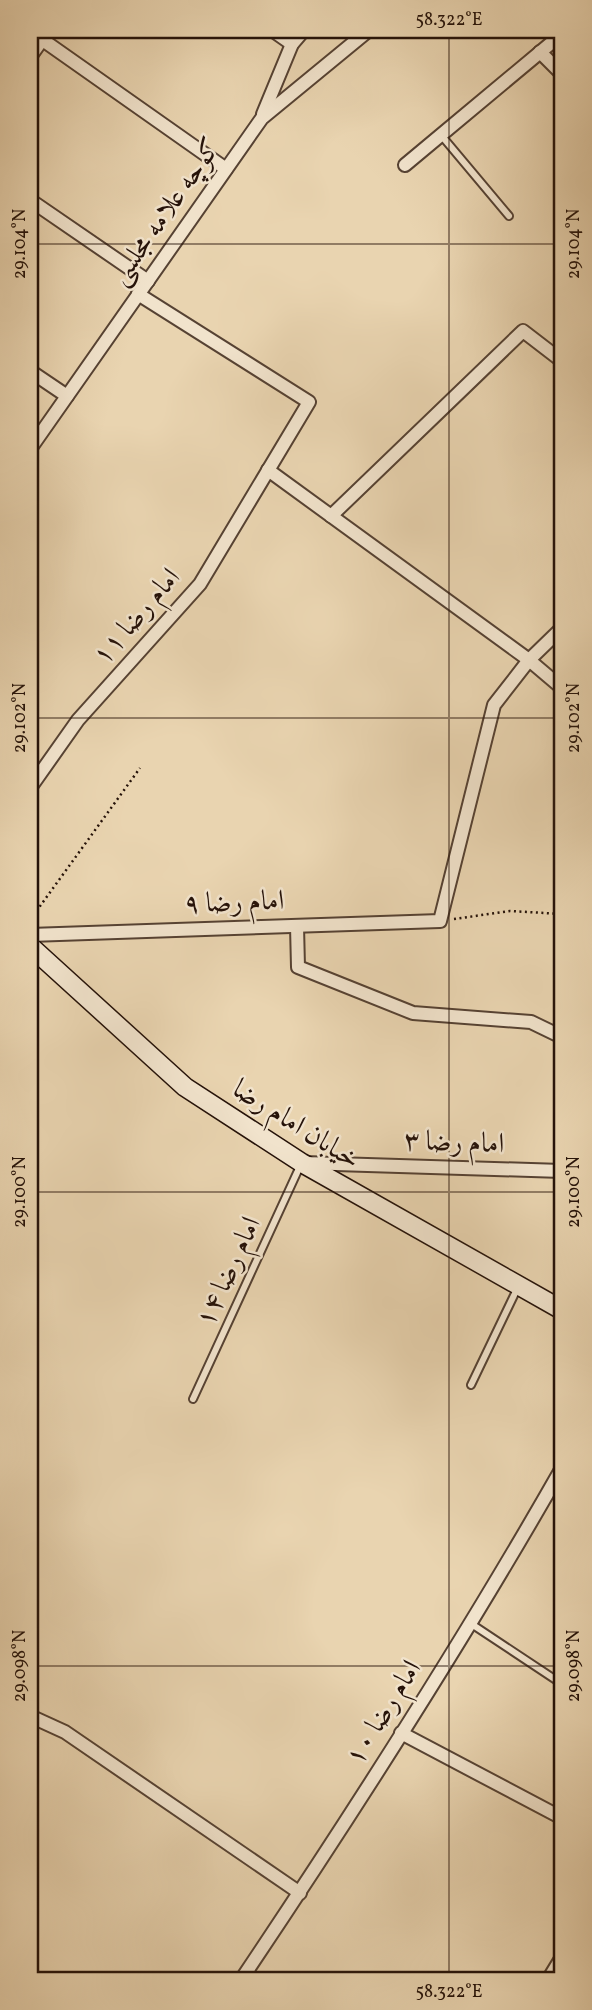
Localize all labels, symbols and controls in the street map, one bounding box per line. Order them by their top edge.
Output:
text: 58.322°E [415,8,483,33]
street label: کوچه علامه مجلسی [101,130,231,294]
text: 29.104°N [8,209,33,279]
text: 29.104°N [562,209,587,279]
street label: امام رضا ۱۱ [84,560,192,676]
text: 29.102°N [8,683,33,753]
text: 29.102°N [562,683,587,753]
street label: امام رضا ۹ [183,882,285,927]
street label: خیابان امام رضا [223,1070,367,1182]
street label: امام رضا ۳ [403,1122,505,1167]
text: 29.100°N [8,1156,33,1228]
text: 29.100°N [562,1156,587,1228]
street label: امام رضا ۱۴ [187,1211,274,1335]
text: 29.098°N [8,1630,33,1702]
text: 29.098°N [562,1630,587,1702]
street label: امام رضا ۱۰ [336,1653,434,1775]
text: 58.322°E [415,1980,483,2005]

